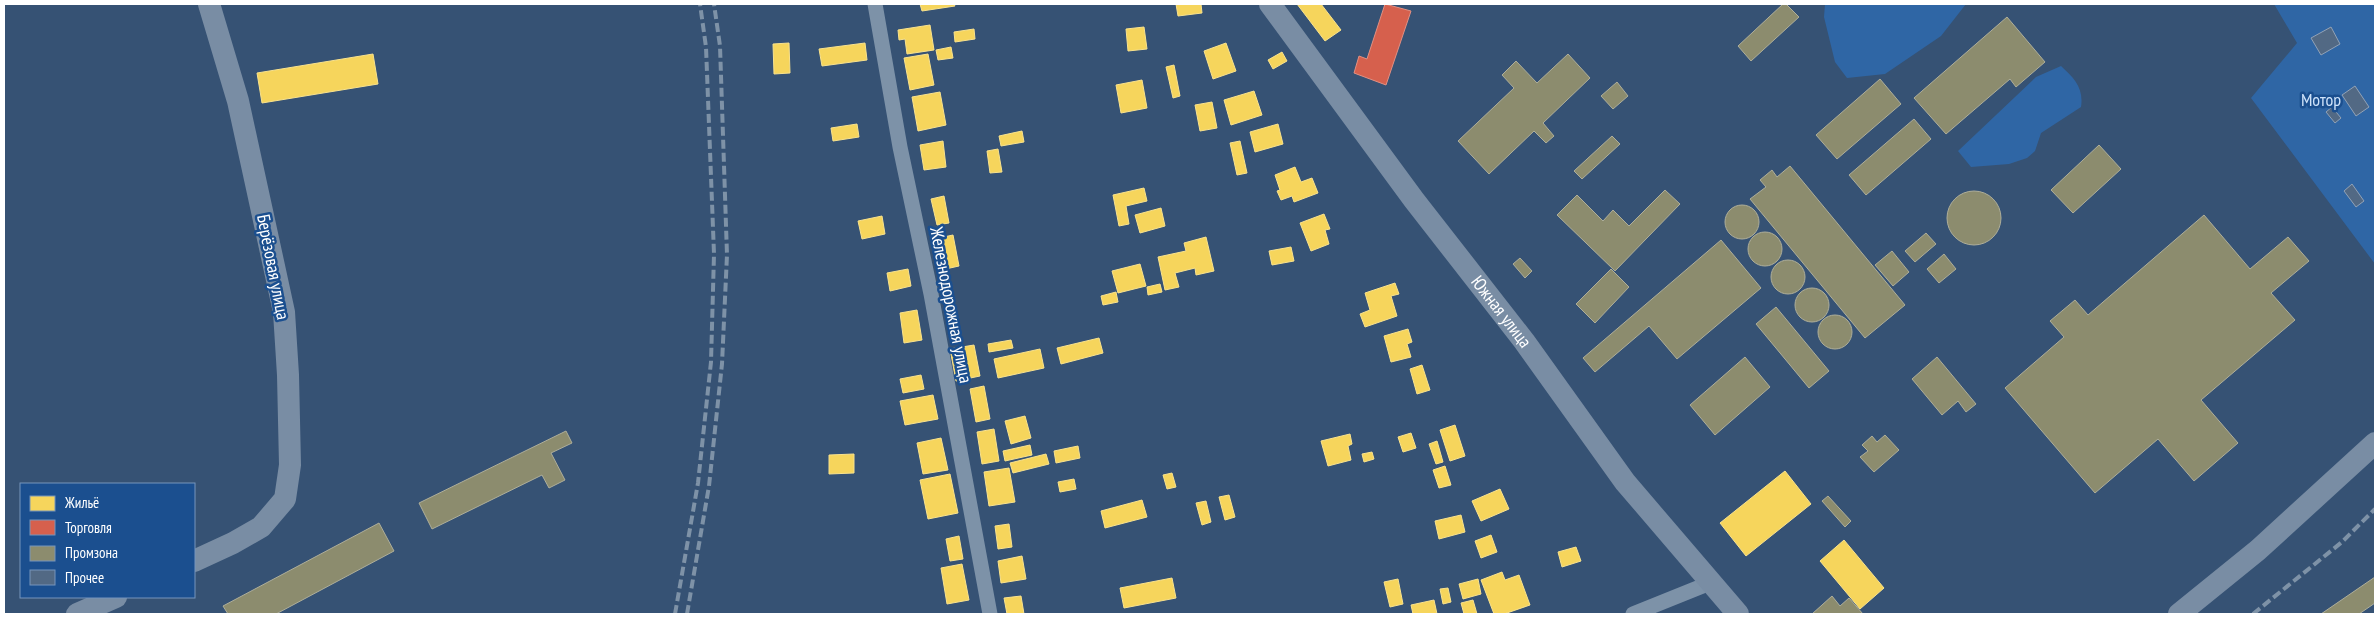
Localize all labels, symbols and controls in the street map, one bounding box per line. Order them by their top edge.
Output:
park label: Мотор [2301,88,2341,111]
street label: Берёзовая улица [252,212,295,322]
street label: Железнодорожная улица [925,224,978,385]
street label: Южная улица [1466,271,1537,352]
legend [20,483,195,598]
text: Жильё [64,493,99,512]
text: Торговля [65,518,112,537]
text: Промзона [65,543,118,562]
text: Прочее [65,568,104,587]

